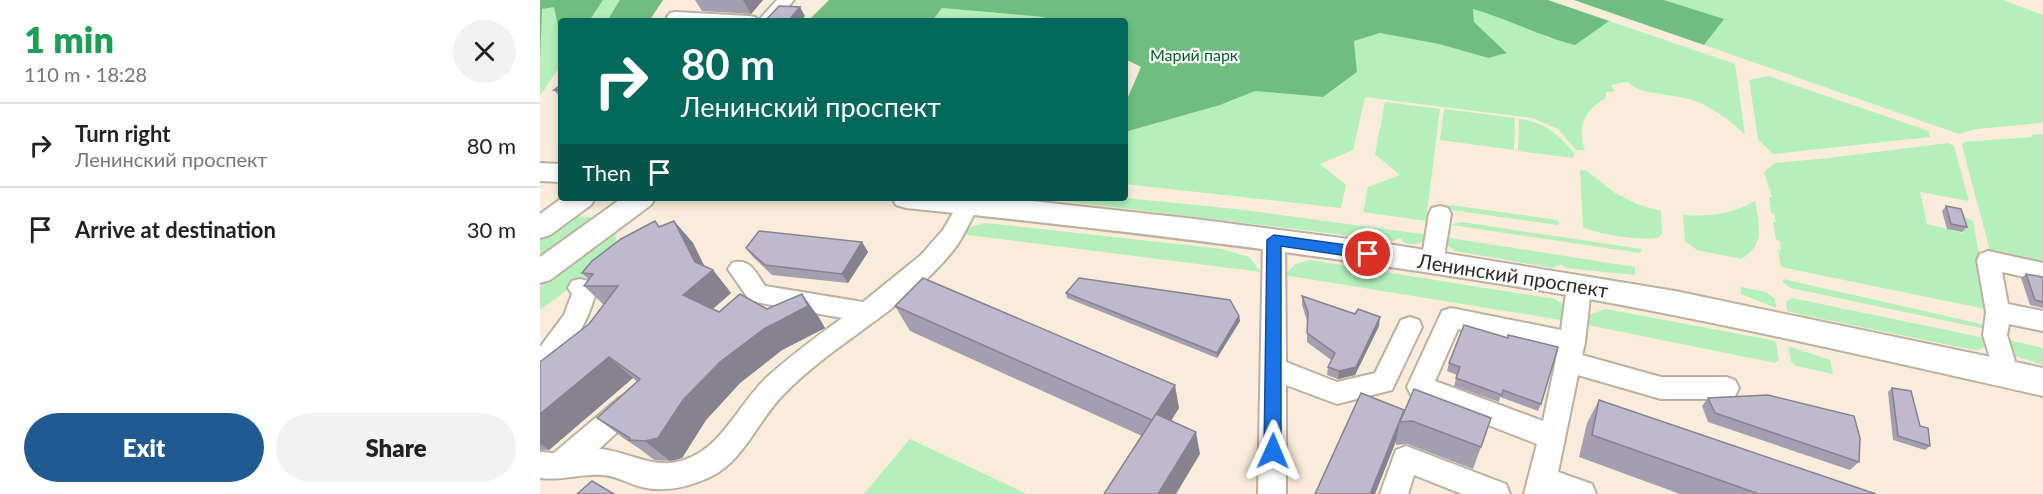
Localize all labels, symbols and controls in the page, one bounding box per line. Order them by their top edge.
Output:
text: 1 min [24,17,114,61]
button: close [453,20,516,83]
text: 80 m [681,39,775,89]
icon: right [582,42,660,120]
park label: Марий парк [1150,45,1239,64]
text: 110 m · 18:28 [24,62,147,86]
text: Ленинский проспект [681,90,941,123]
text: Turn right [75,120,170,147]
icon: right [24,129,57,162]
text: 80 m [467,132,516,159]
text: Ленинский проспект [75,147,267,171]
icon: arrive [643,156,676,189]
text: Then [582,159,631,186]
icon: arrive [24,213,57,246]
text: Arrive at destination [75,216,276,243]
text: 30 m [467,216,516,243]
pin [1342,228,1393,279]
icon: arrive [1351,237,1384,270]
street label: Ленинский проспект [1415,248,1610,302]
button: Exit [24,413,264,482]
button: Share [276,413,516,482]
position arrow [1241,419,1305,483]

